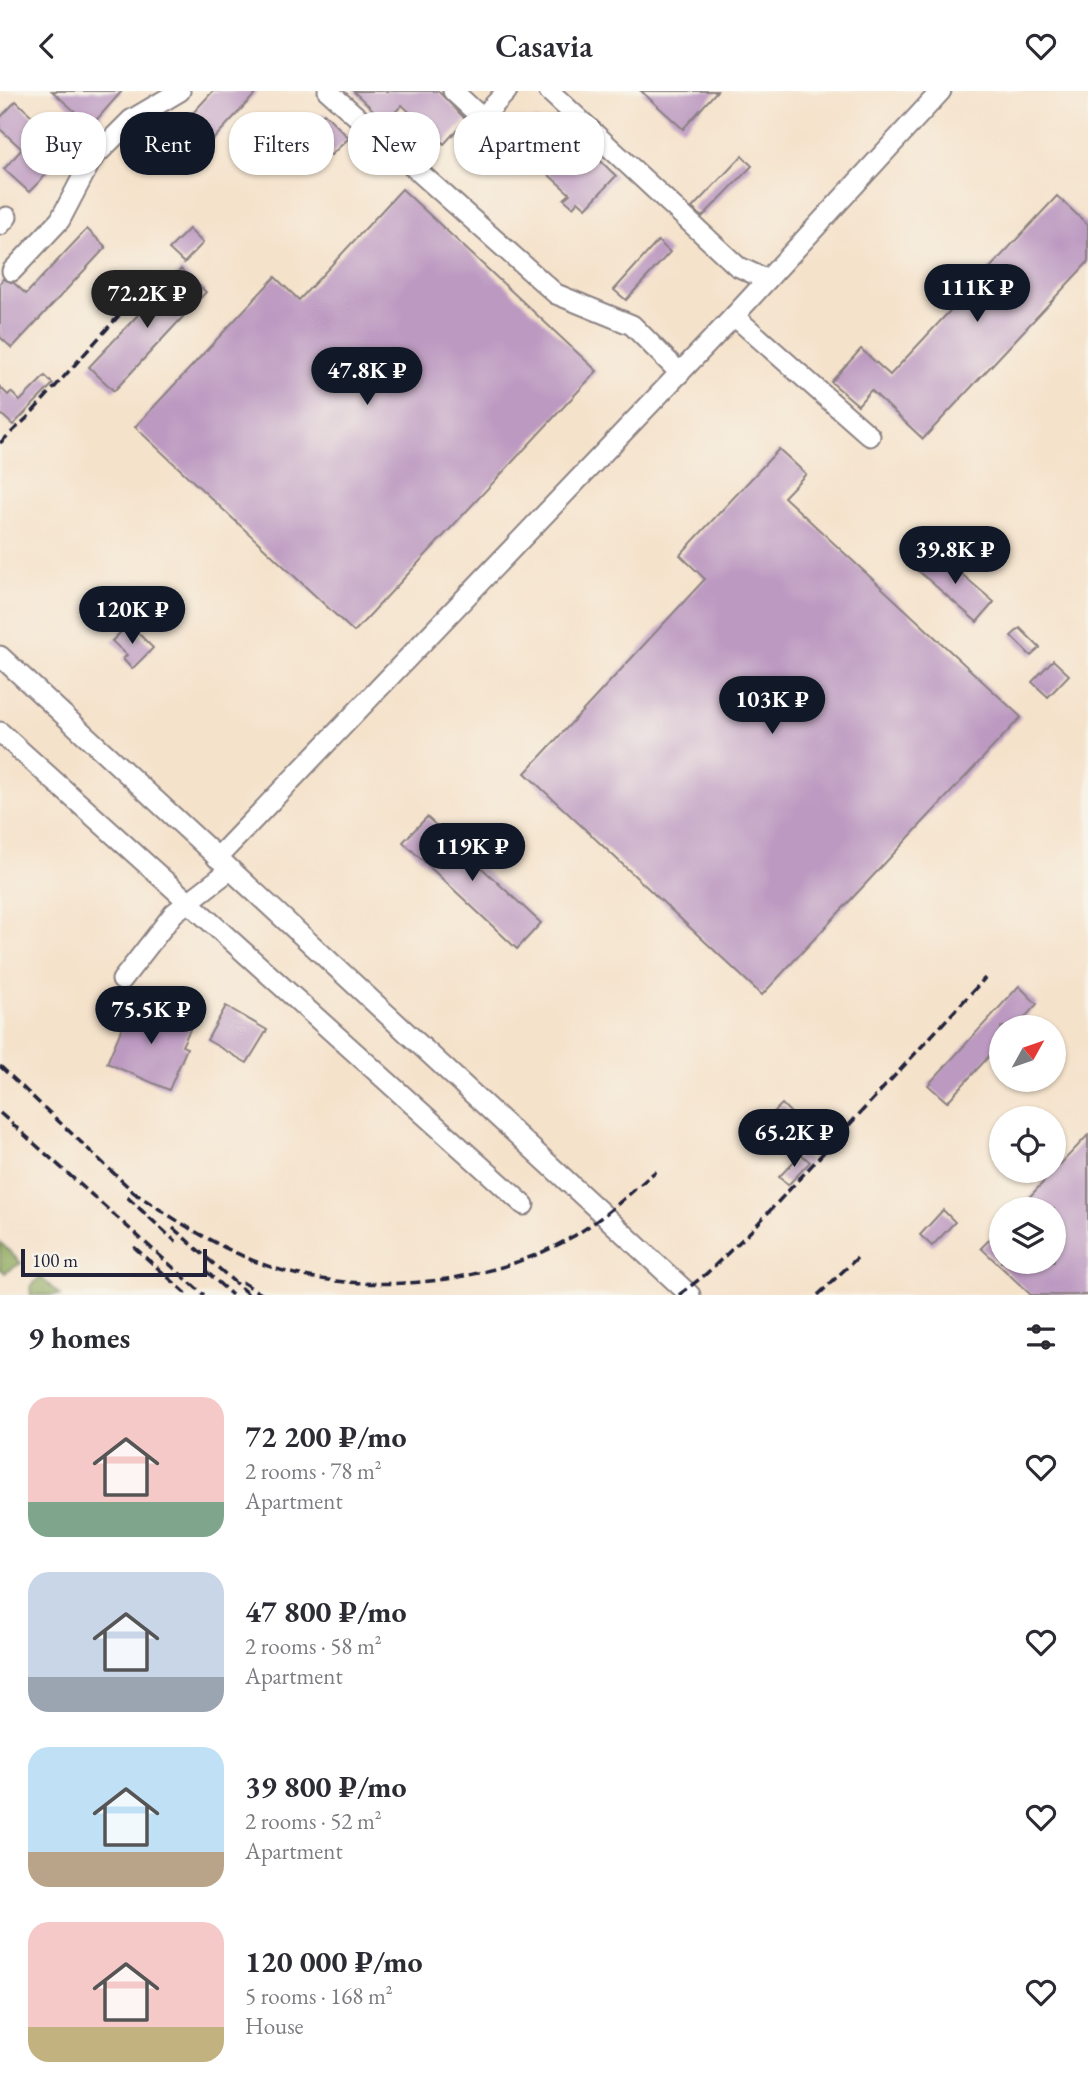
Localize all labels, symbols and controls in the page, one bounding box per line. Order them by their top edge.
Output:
text: Casavia [495,25,593,67]
icon: back [28,27,66,65]
icon: heart [1022,27,1060,65]
chip: Buy [21,112,106,175]
chip: Rent [120,112,215,175]
chip: Filters [229,112,334,175]
chip: New [348,112,440,175]
chip: Apartment [454,112,604,175]
pin: 111K ₽ [920,265,1034,324]
pin: 72.2K ₽ [82,271,212,330]
text: 111K ₽ [940,272,1014,302]
text: 72.2K ₽ [107,278,187,308]
pin: 47.8K ₽ [302,347,432,407]
text: 47.8K ₽ [327,355,407,385]
pin: 39.8K ₽ [890,526,1020,586]
text: 39.8K ₽ [915,534,995,564]
pin: 120K ₽ [75,587,189,646]
text: 120K ₽ [95,594,169,624]
pin: 103K ₽ [715,677,829,736]
text: 103K ₽ [735,684,809,714]
pin: 119K ₽ [415,823,529,883]
text: 119K ₽ [435,831,509,861]
pin: 75.5K ₽ [86,986,216,1046]
text: 75.5K ₽ [111,994,191,1024]
north arrow [989,1015,1066,1092]
map controls [989,1015,1066,1274]
button: locate [989,1106,1066,1183]
pin: 65.2K ₽ [729,1109,859,1169]
text: 65.2K ₽ [754,1117,834,1147]
button: layers [989,1197,1066,1274]
scale bar [21,1246,206,1278]
text: 100 m [32,1248,78,1273]
text: 9 homes [28,1318,130,1357]
icon: filters [1022,1318,1060,1356]
text: 72 200 ₽/mo [245,1417,407,1456]
icon: home [84,1425,168,1509]
icon: heart [1022,1448,1060,1486]
text: 2 rooms · 78 m² [245,1456,382,1486]
text: Apartment [245,1486,343,1516]
text: 47 800 ₽/mo [245,1592,407,1631]
icon: home [84,1600,168,1684]
icon: heart [1022,1623,1060,1661]
text: 2 rooms · 58 m² [245,1631,382,1661]
text: Apartment [245,1661,343,1691]
text: 39 800 ₽/mo [245,1767,407,1806]
icon: home [84,1775,168,1859]
icon: heart [1022,1798,1060,1836]
text: 2 rooms · 52 m² [245,1806,382,1836]
text: Apartment [245,1836,343,1866]
text: 120 000 ₽/mo [245,1942,423,1981]
icon: home [84,1950,168,2034]
icon: heart [1022,1973,1060,2011]
text: 5 rooms · 168 m² [245,1981,393,2011]
text: House [245,2011,304,2041]

